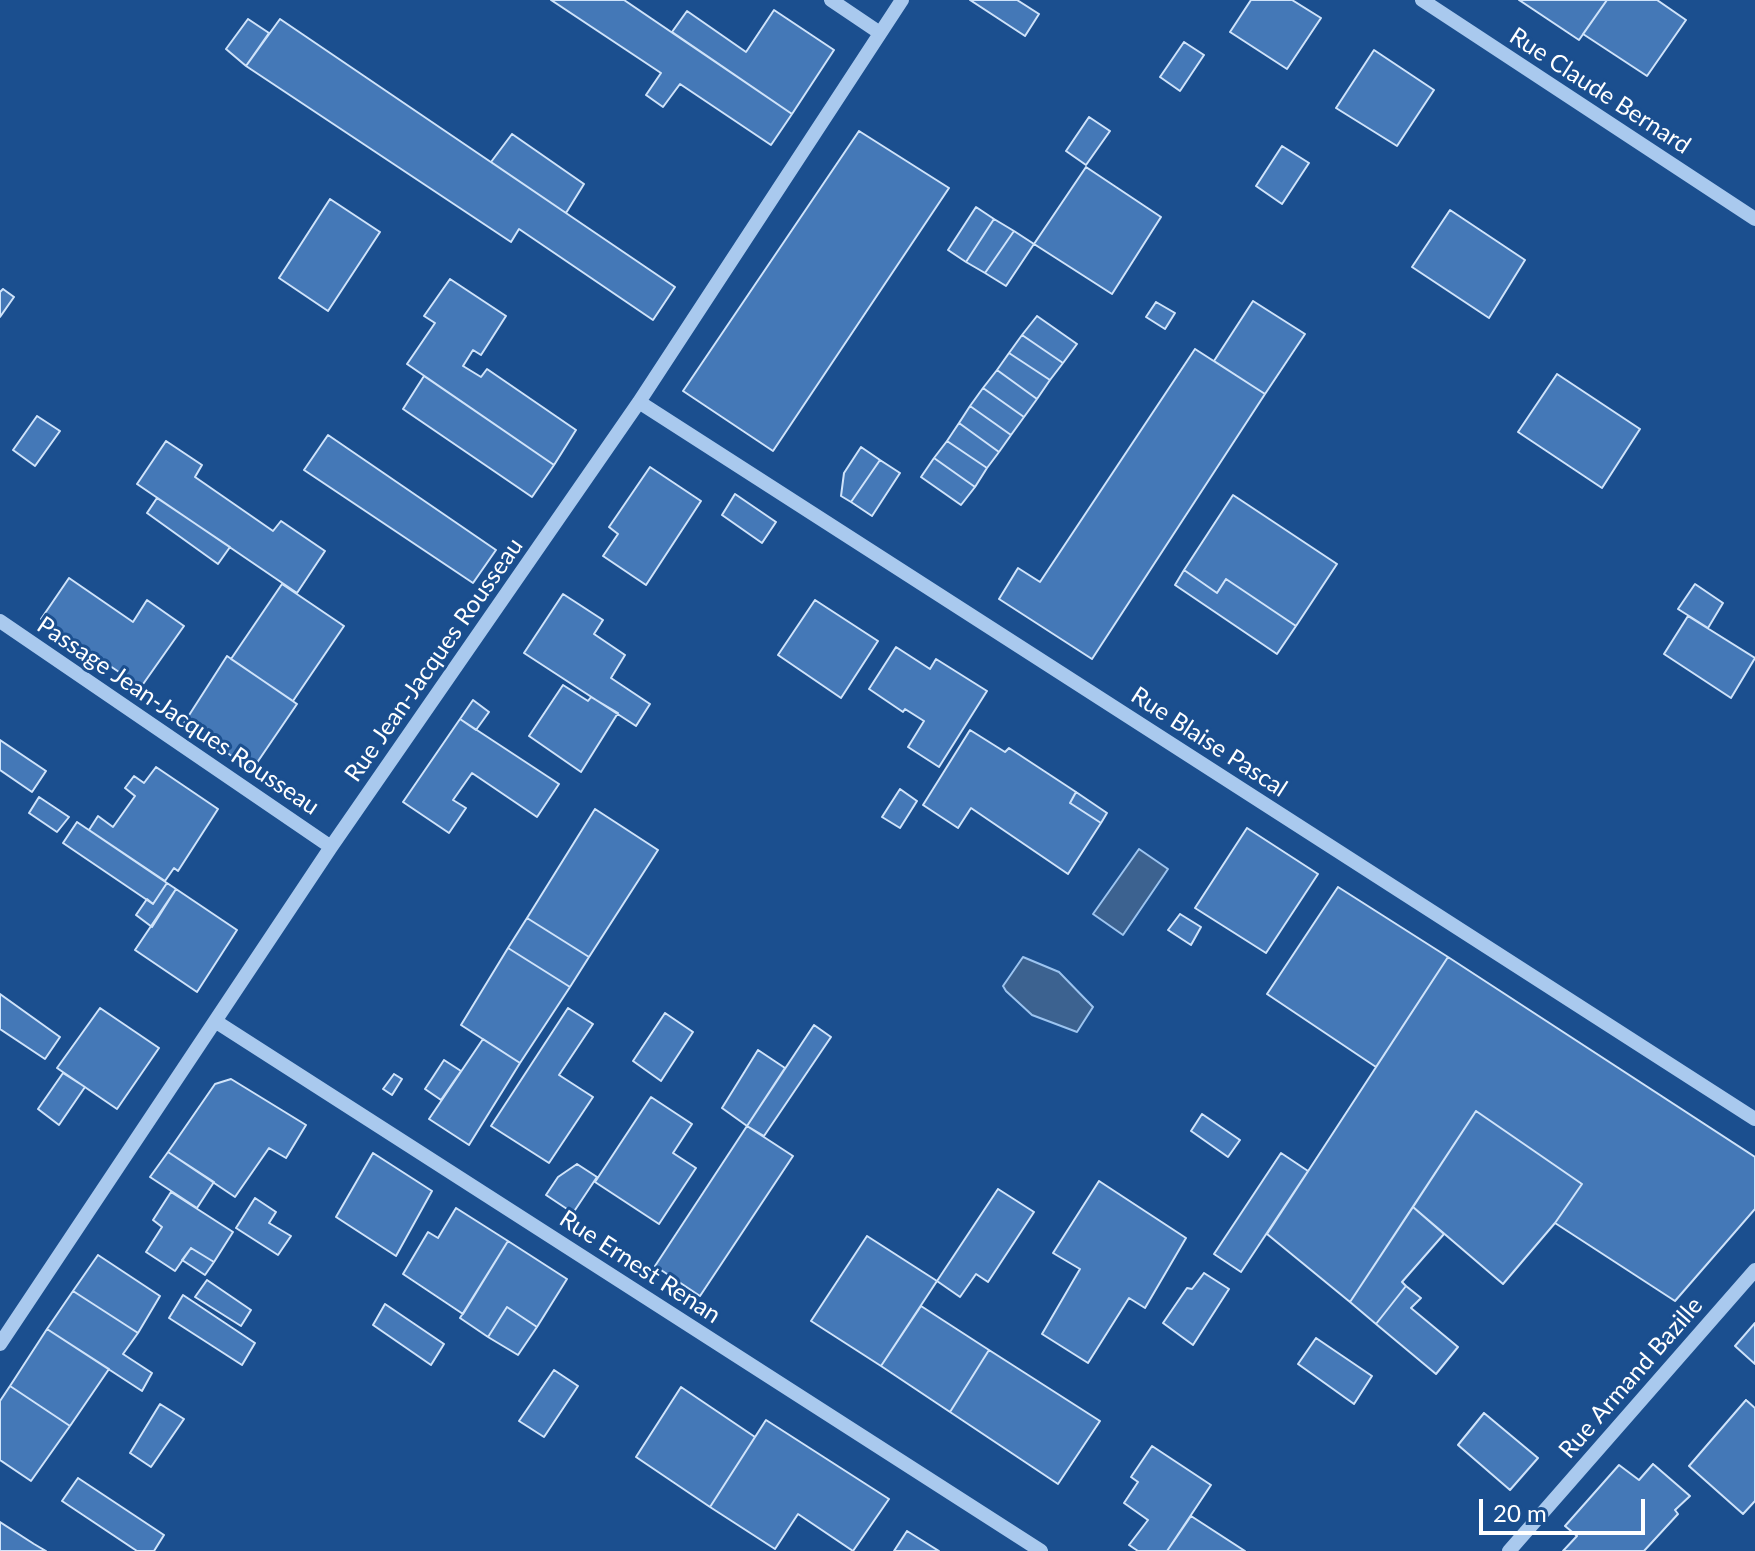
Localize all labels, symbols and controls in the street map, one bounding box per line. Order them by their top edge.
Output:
street label: Rue Claude Bernard [1504,22,1696,160]
street label: Rue Jean-Jacques Rousseau [339,533,529,787]
street label: Passage Jean-Jacques Rousseau [32,611,324,821]
street label: Rue Blaise Pascal [1126,681,1292,803]
street label: Rue Ernest Renan [554,1204,726,1330]
street label: Rue Armand Bazille [1553,1292,1709,1464]
scale bar [1483,1483,1649,1533]
text: 20 m [1493,1498,1547,1527]

